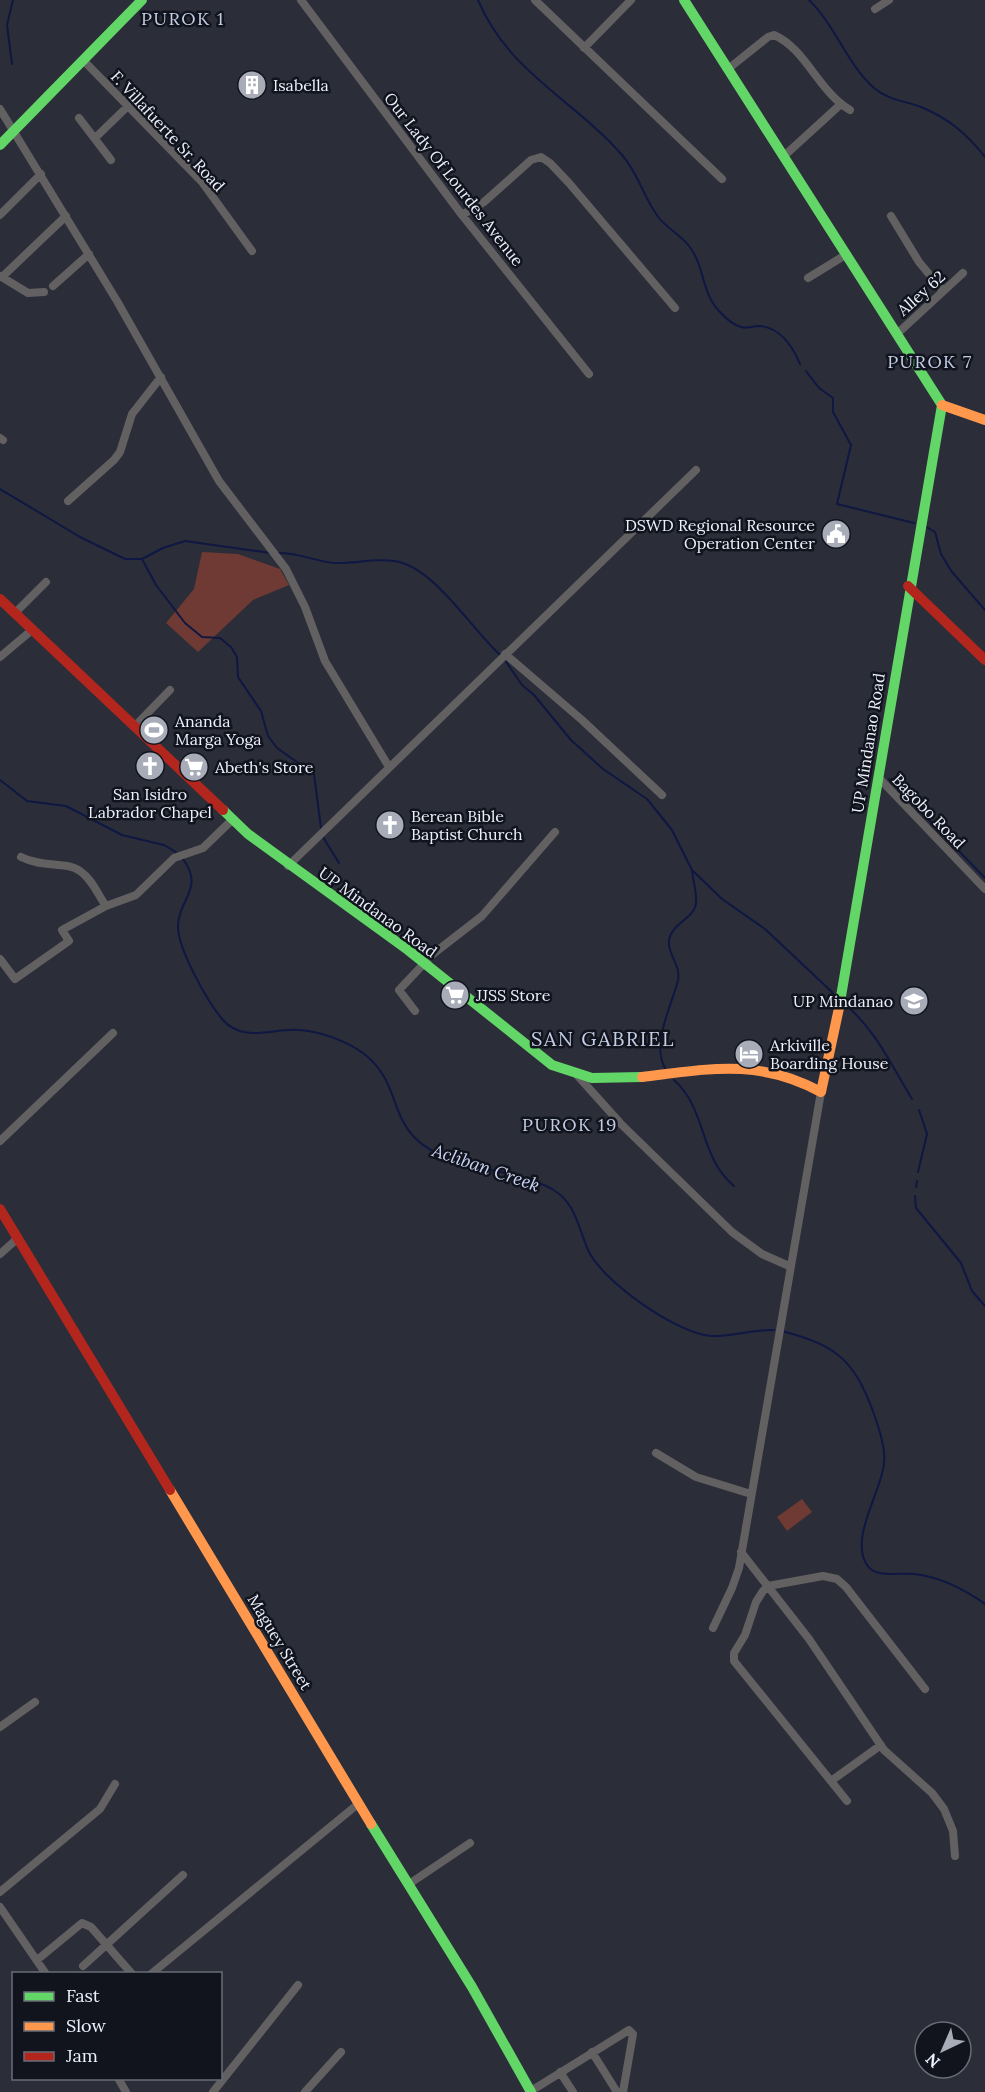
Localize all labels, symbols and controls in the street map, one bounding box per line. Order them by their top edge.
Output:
district label: PUROK 1 [141,7,225,30]
street label: F. Villafuerte Sr. Road [107,66,229,196]
building icon: Isabella [236,69,268,101]
place label: Isabella [273,75,329,95]
street label: Our Lady Of Lourdes Avenue [380,88,528,270]
street label: Alley 62 [892,266,949,320]
district label: PUROK 7 [887,350,973,373]
place label: DSWD Regional Resource Operation Center [625,515,815,553]
public building icon: DSWD Regional Resource Operation Center [820,518,852,550]
street label: UP Mindanao Road [847,671,889,814]
place label: Ananda Marga Yoga [174,711,262,749]
sports icon: Ananda Marga Yoga [138,714,170,746]
church icon: San Isidro Labrador Chapel [134,750,166,782]
supermarket icon: Abeth's Store [178,751,210,783]
place label: Abeth's Store [214,757,314,777]
street label: Bagobo Road [888,769,970,853]
place label: San Isidro Labrador Chapel [88,784,212,822]
place label: Berean Bible Baptist Church [411,806,523,844]
church icon: Berean Bible Baptist Church [374,809,406,841]
street label: UP Mindanao Road [315,862,441,962]
supermarket icon: JJSS Store [439,979,471,1011]
place label: JJSS Store [475,985,551,1005]
school or university icon: UP Mindanao [898,985,930,1017]
place label: UP Mindanao [793,991,893,1011]
district label: SAN GABRIEL [531,1026,675,1051]
place label: Arkiville Boarding House [769,1035,889,1073]
hotel icon: Arkiville Boarding House [733,1038,765,1070]
district label: PUROK 19 [522,1113,618,1136]
water label: Acliban Creek [428,1138,543,1197]
street label: Maguey Street [244,1591,317,1694]
legend [12,1972,222,2080]
text: Fast [66,1984,100,2007]
text: Slow [66,2014,106,2037]
north arrow [913,2020,973,2080]
text: Jam [65,2044,98,2067]
text: N [921,2049,944,2072]

